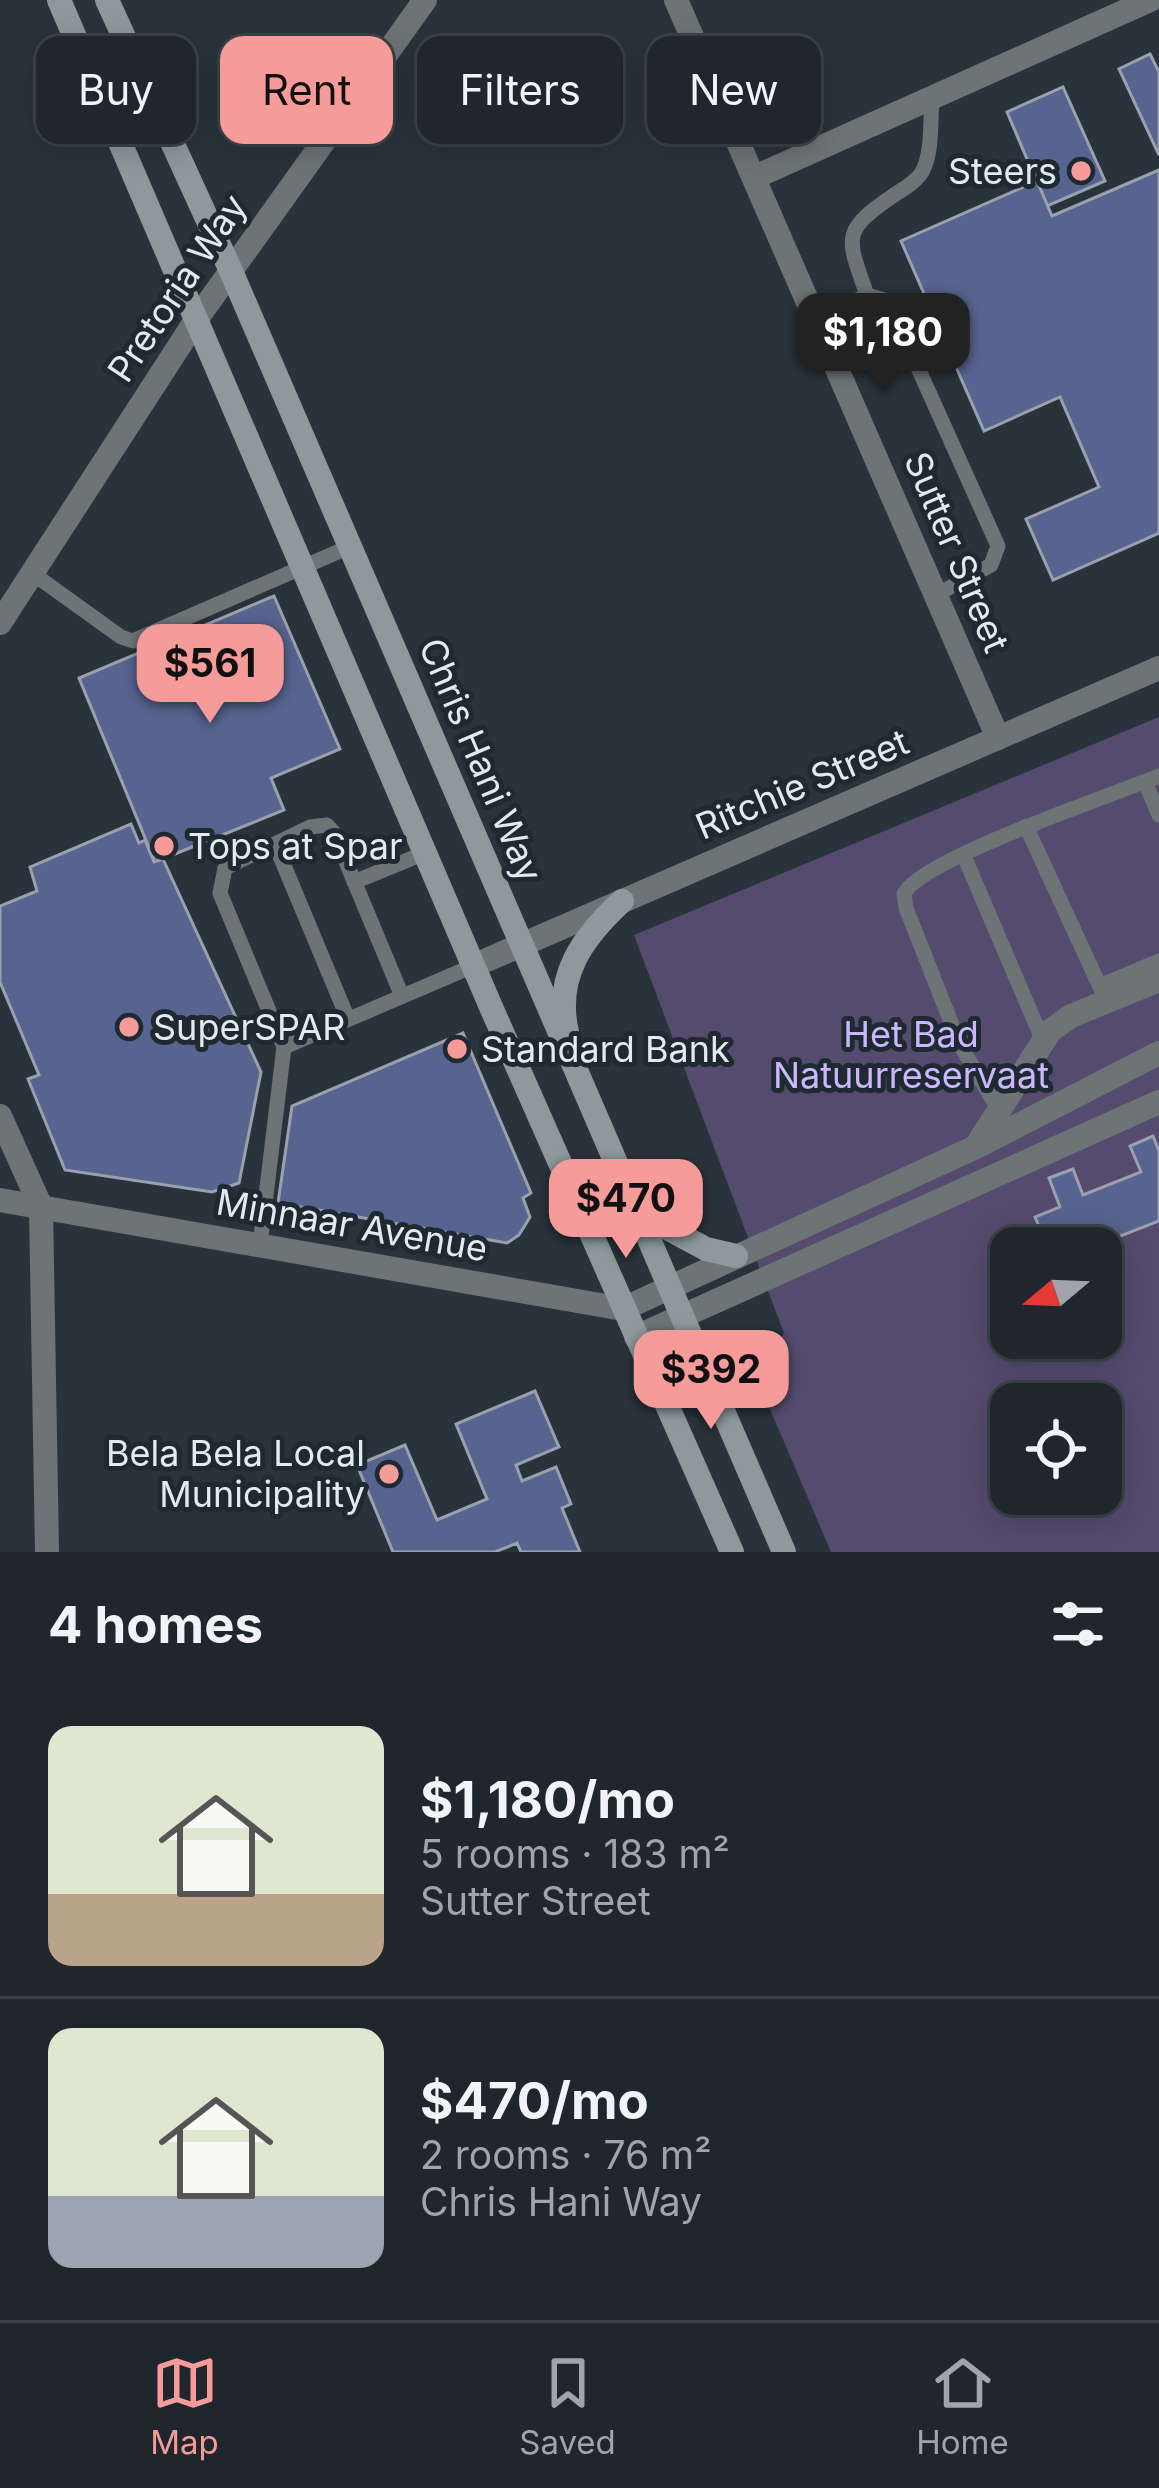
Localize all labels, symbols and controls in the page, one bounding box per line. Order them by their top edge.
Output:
chip: Buy [36,36,196,144]
chip: Rent [220,36,393,144]
chip: Filters [417,36,623,144]
chip: New [647,36,821,144]
place label: Steers [948,149,1057,193]
marker: Steers [1068,158,1094,184]
street label: Pretoria Way [98,186,256,390]
pin: $1,180 [785,293,981,395]
text: $1,180 [823,308,943,355]
street label: Sutter Street [895,445,1019,659]
pin: $561 [139,624,281,726]
street label: Chris Hani Way [410,632,552,888]
text: $561 [164,639,256,686]
street label: Ritchie Street [689,719,915,849]
place label: Tops at Spar [188,824,403,868]
marker: Tops at Spar [151,833,177,859]
place label: SuperSPAR [153,1005,345,1049]
park label: Het Bad Natuurreservaat [773,1012,1049,1097]
marker: SuperSPAR [116,1014,142,1040]
place label: Standard Bank [481,1027,730,1071]
marker: Standard Bank [444,1036,470,1062]
pin: $470 [555,1159,697,1261]
text: $470 [576,1174,676,1221]
street label: Minnaar Avenue [213,1180,491,1270]
north arrow [990,1227,1122,1359]
map controls [990,1227,1122,1515]
pin: $392 [640,1330,782,1432]
text: $392 [661,1345,761,1392]
button: locate [990,1383,1122,1515]
place label: Bela Bela Local Municipality [106,1431,365,1516]
marker: Bela Bela Local Municipality [376,1461,402,1487]
icon: filters [1045,1591,1111,1657]
text: 4 homes [48,1594,263,1655]
text: $1,180/mo [420,1769,675,1830]
icon: home [144,1774,288,1918]
text: 5 rooms · 183 m² [420,1830,730,1877]
text: Sutter Street [420,1877,651,1924]
text: $470/mo [420,2070,649,2131]
icon: home [144,2076,288,2220]
text: 2 rooms · 76 m² [420,2131,712,2178]
text: Chris Hani Way [420,2178,702,2225]
tab: Map [150,2350,219,2462]
tab: Saved [519,2350,616,2462]
tab: Home [916,2350,1009,2462]

